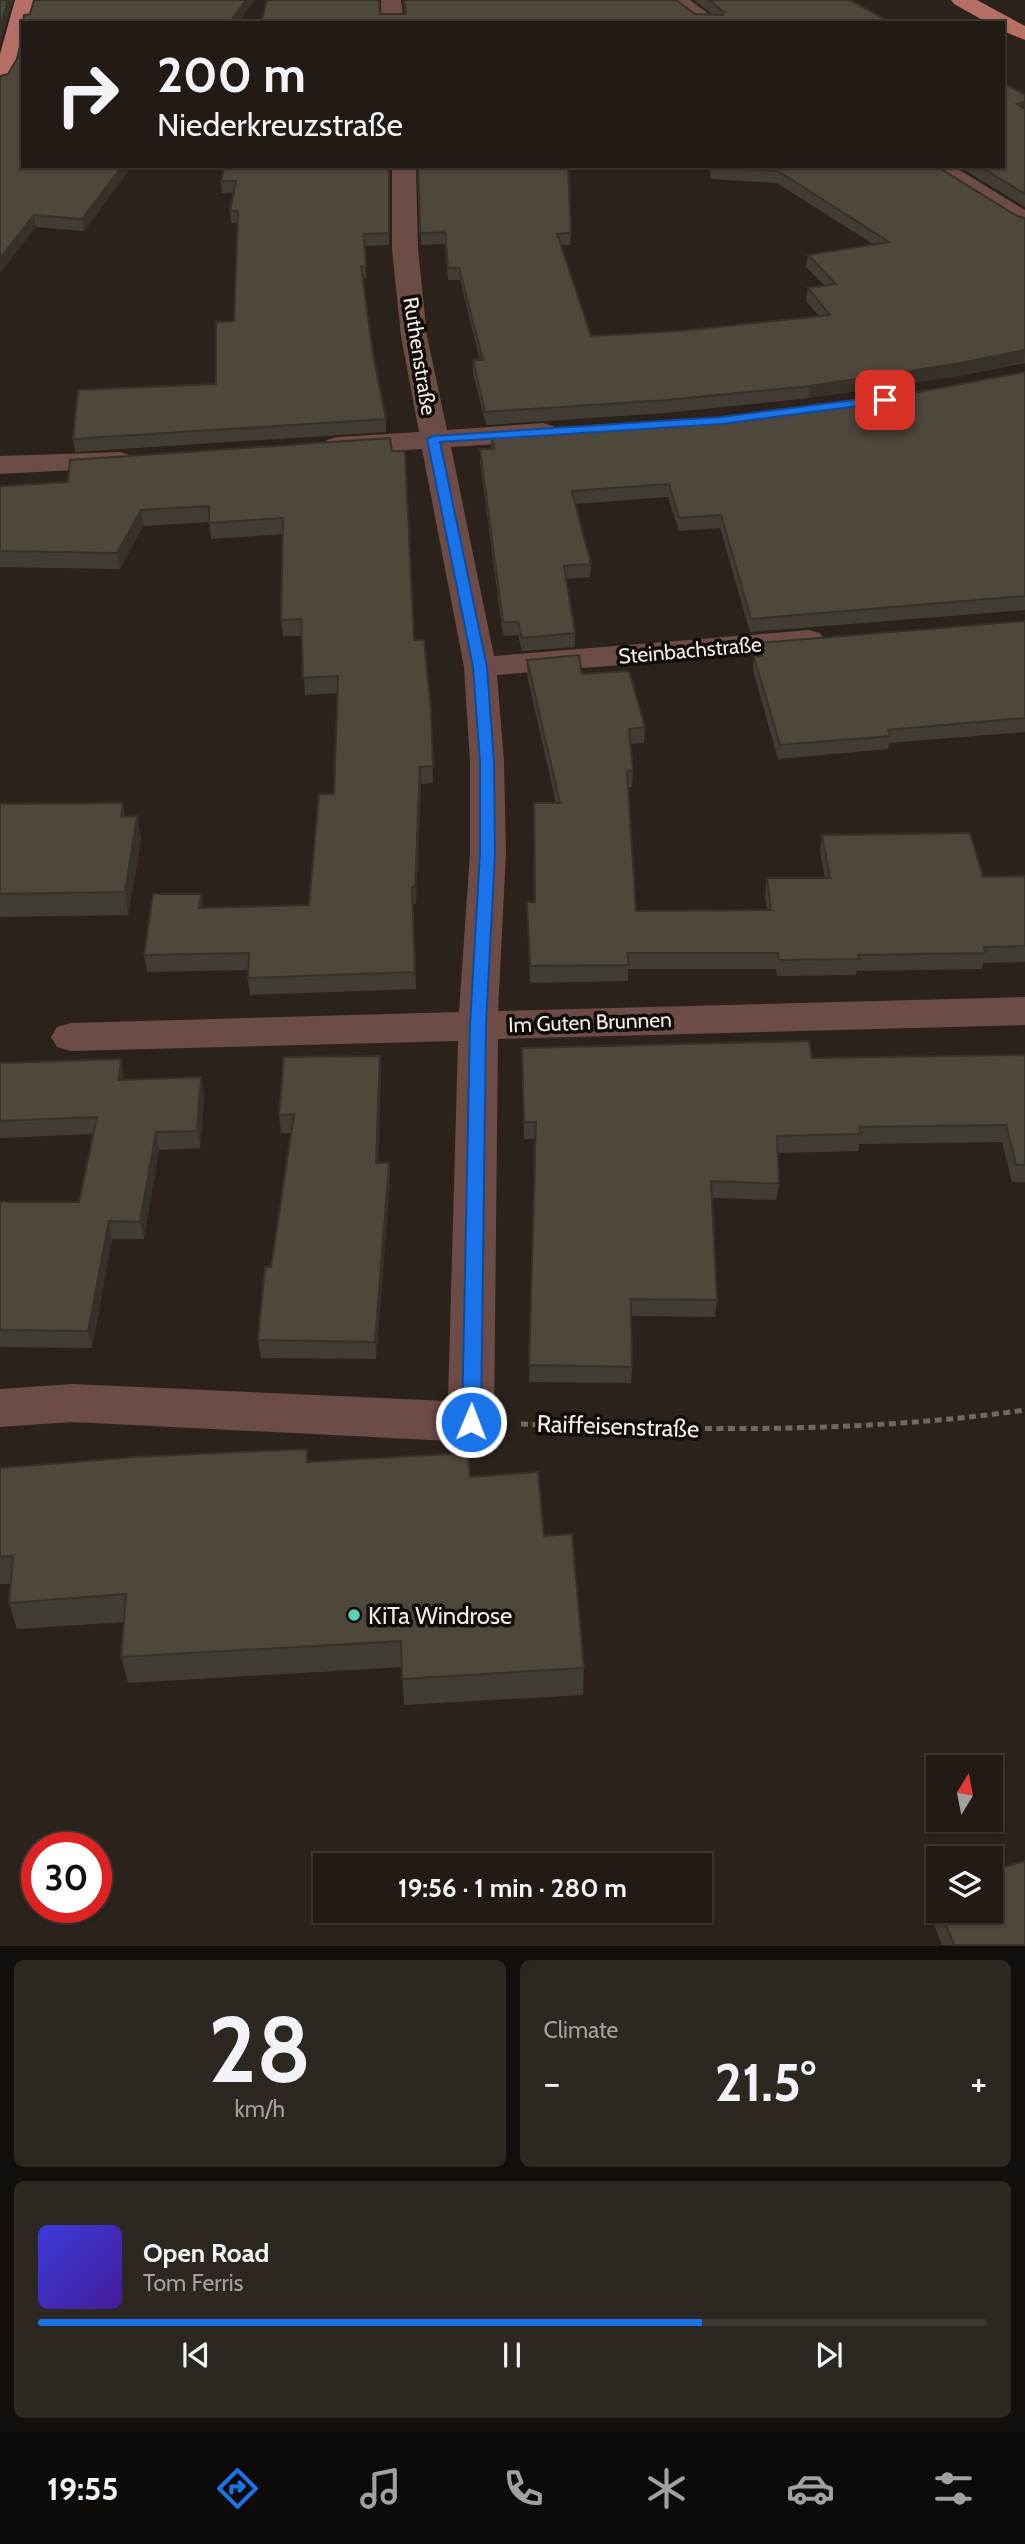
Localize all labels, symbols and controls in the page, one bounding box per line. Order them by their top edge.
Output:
text: 200 m [157,45,306,104]
icon: right [42,49,133,140]
text: Niederkreuzstraße [157,105,403,144]
street label: Ruthenstraße [398,295,442,417]
pin [855,370,915,430]
icon: arrive [866,381,904,419]
street label: Steinbachstraße [617,631,763,669]
street label: Im Guten Brunnen [508,1007,672,1037]
position arrow [434,1385,508,1459]
street label: Raiffeisenstraße [536,1409,700,1443]
place label: KiTa Windrose [368,1601,512,1630]
marker: KiTa Windrose [346,1607,362,1623]
north arrow [926,1755,1003,1832]
map controls [926,1755,1003,1923]
speed limit sign: 30 [21,1832,112,1923]
button: layers [926,1846,1003,1923]
text: 19:56 · 1 min · 280 m [398,1872,627,1904]
text: 28 [208,1994,311,2105]
text: Climate [544,2016,618,2044]
text: 21.5° [715,2051,816,2114]
text: − [544,2059,560,2106]
text: + [970,2059,987,2106]
text: km/h [235,2095,285,2123]
text: Open Road [143,2237,269,2269]
text: Tom Ferris [143,2269,243,2297]
icon: previous [177,2336,215,2374]
icon: pause [493,2336,531,2374]
icon: next [810,2336,848,2374]
icon: directions [213,2464,262,2513]
icon: music [356,2464,405,2513]
icon: phone [499,2464,548,2513]
icon: climate [642,2464,691,2513]
icon: car [786,2464,835,2513]
icon: filters [929,2464,978,2513]
text: 19:55 [47,2469,118,2508]

